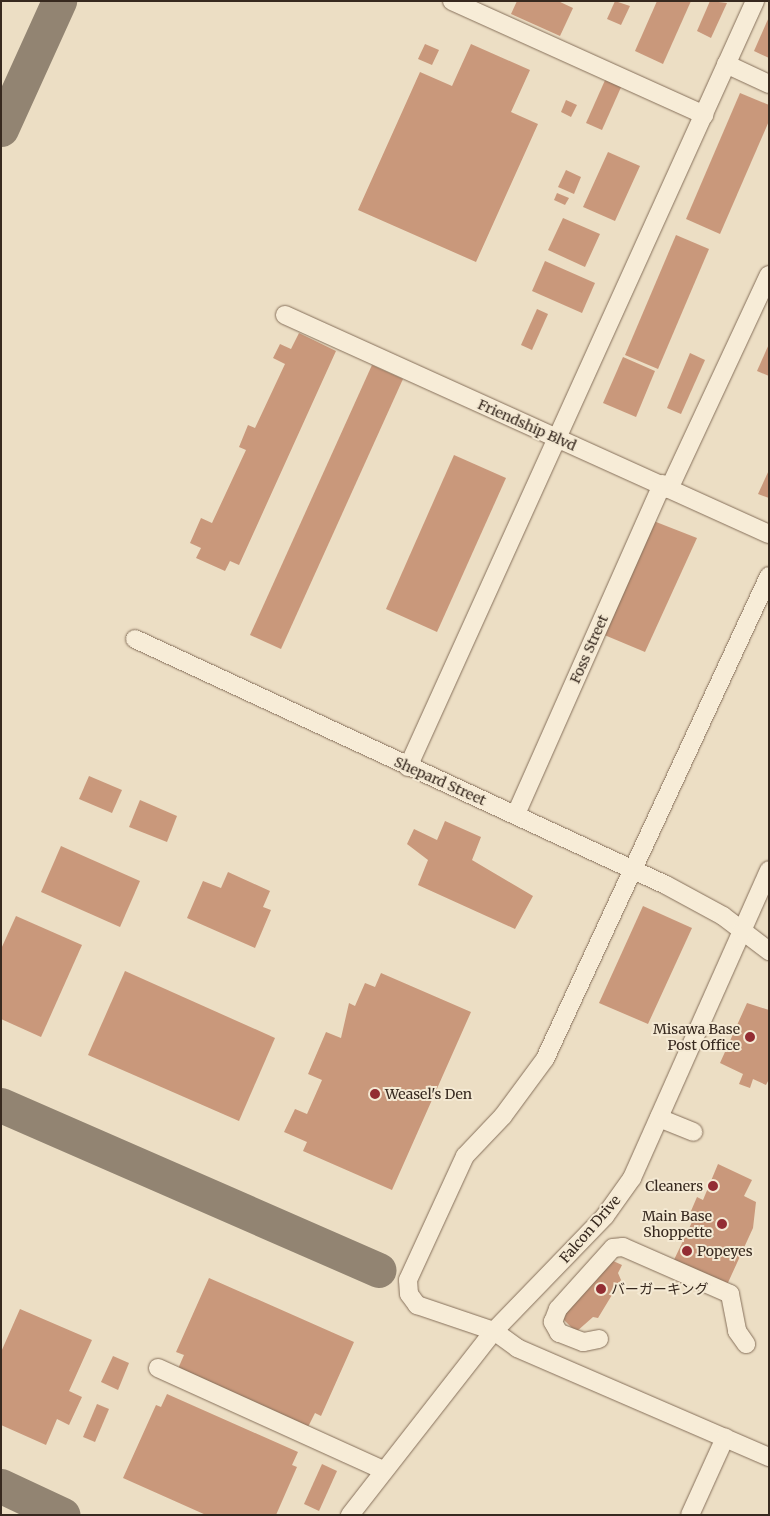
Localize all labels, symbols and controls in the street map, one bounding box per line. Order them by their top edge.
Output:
street label: Friendship Blvd [475,396,579,454]
street label: Foss Street [566,612,612,686]
street label: Shepard Street [392,753,488,809]
place label: Misawa Base Post Office [653,1021,740,1054]
marker: Misawa Base Post Office [744,1031,756,1043]
place label: Weasel's Den [385,1086,472,1102]
marker: Weasel's Den [369,1088,381,1100]
place label: Cleaners [645,1178,703,1194]
marker: Cleaners [707,1180,719,1192]
street label: Falcon Drive [556,1192,624,1266]
place label: Main Base Shoppette [642,1208,712,1240]
marker: Main Base Shoppette [716,1218,728,1230]
place label: Popeyes [697,1243,753,1259]
marker: Popeyes [681,1245,693,1257]
place label: バーガーキング [611,1281,709,1297]
marker: バーガーキング [595,1283,607,1295]

